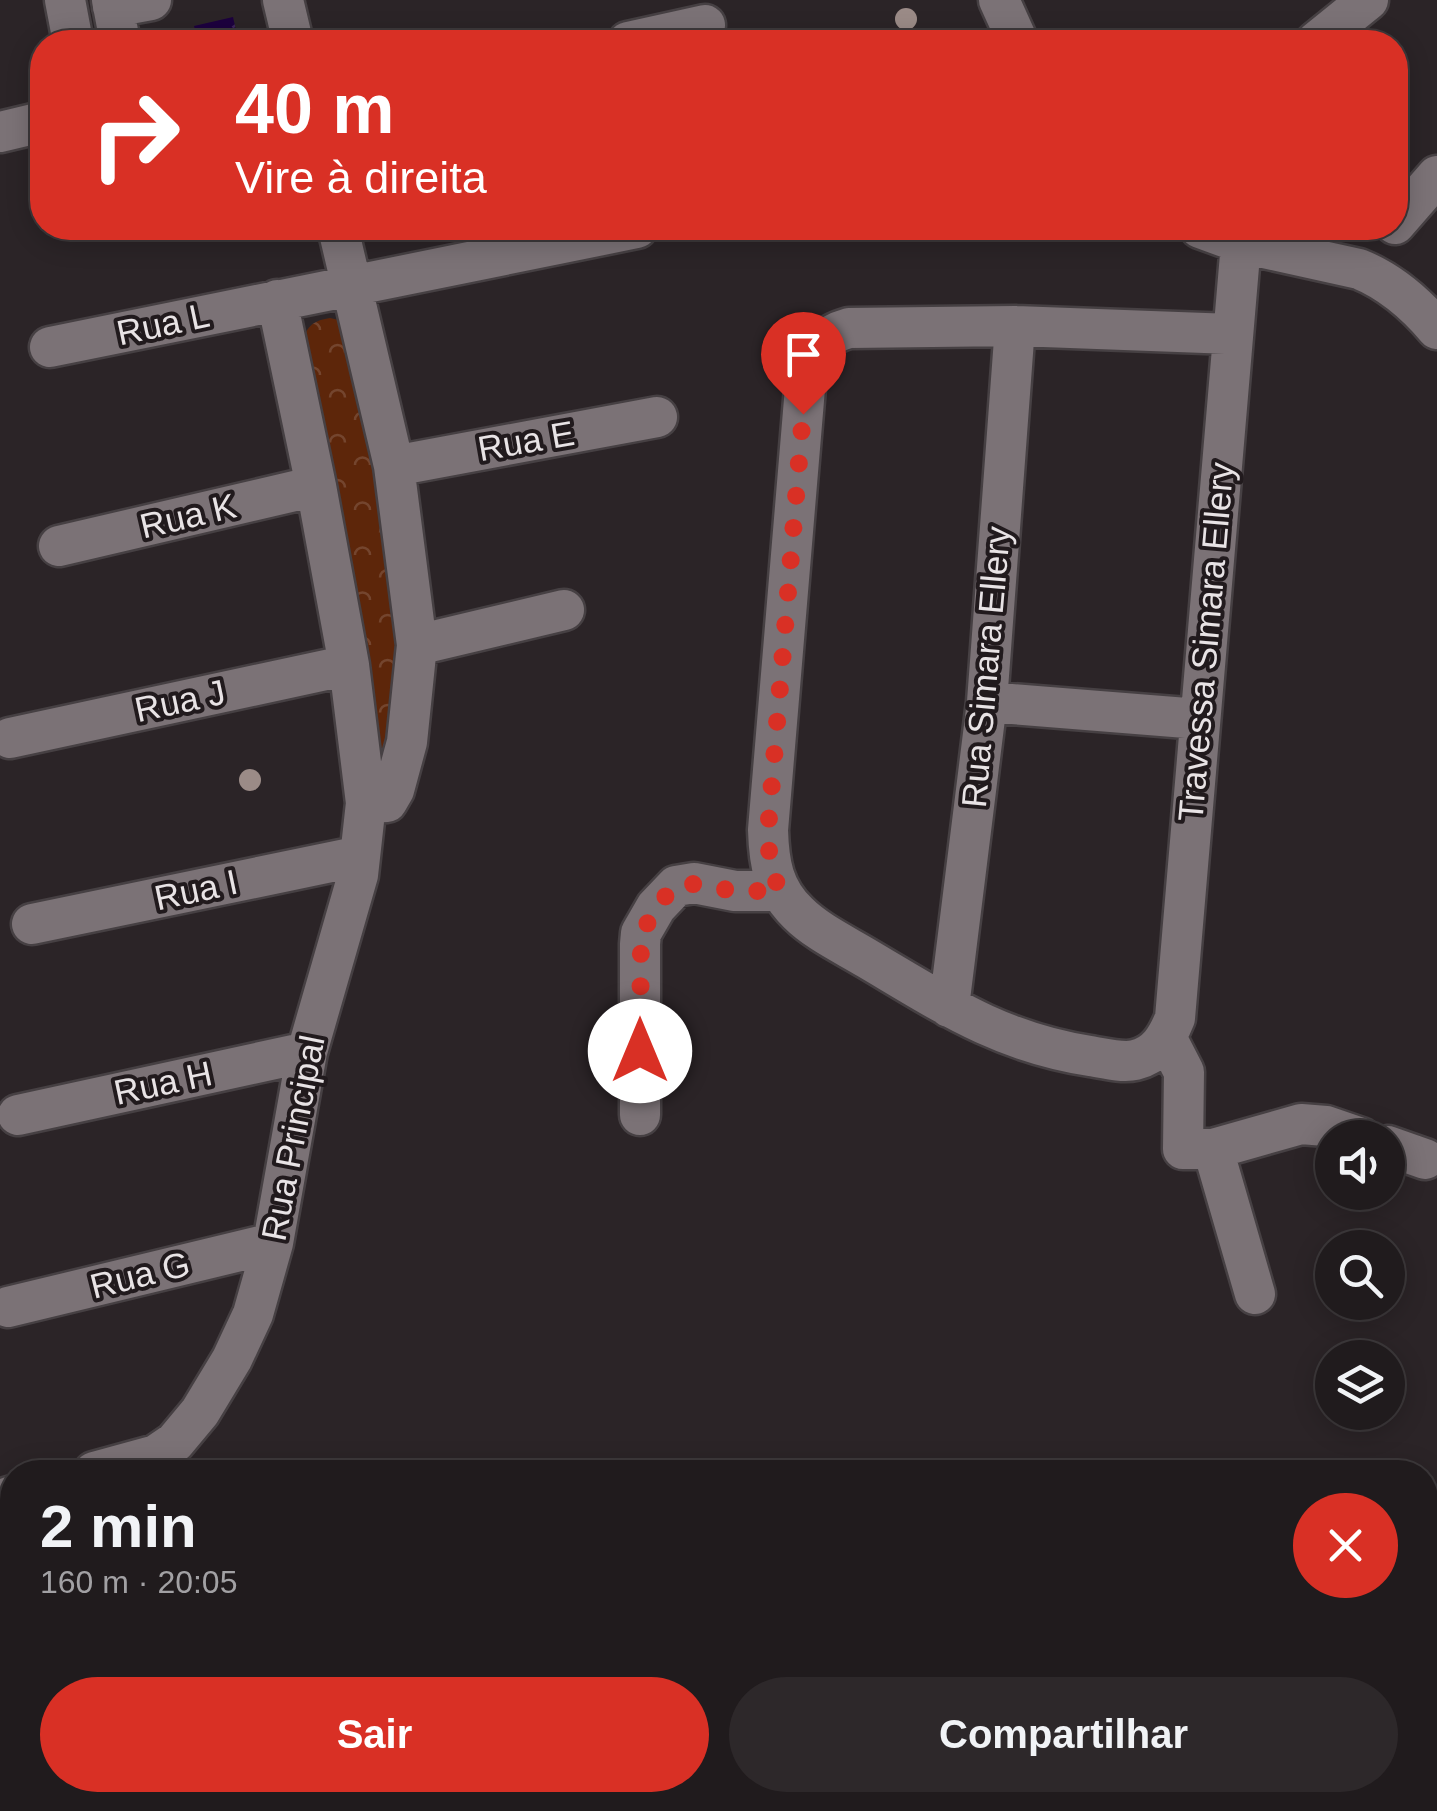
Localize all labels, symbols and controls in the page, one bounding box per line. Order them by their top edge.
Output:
icon: right [70,70,200,200]
text: 40 m [235,70,395,148]
text: Vire à direita [235,152,487,203]
street label: Rua L [113,295,213,352]
pin [761,312,846,415]
icon: arrive [776,327,831,382]
street label: Rua E [475,413,577,468]
street label: Travessa Simara Ellery [1170,460,1241,823]
street label: Rua K [136,486,240,545]
street label: Rua Simara Ellery [954,524,1017,809]
street label: Rua J [131,672,229,729]
street label: Rua I [151,862,241,917]
position arrow [588,999,692,1103]
street label: Rua Principal [254,1032,332,1244]
street label: Rua H [110,1053,215,1112]
map controls [1315,1120,1405,1430]
button: sound [1315,1120,1405,1210]
button: search [1315,1230,1405,1320]
street label: Rua G [86,1243,194,1306]
button: layers [1315,1340,1405,1430]
text: 2 min [40,1493,197,1560]
button: close [1293,1493,1398,1598]
text: 160 m · 20:05 [40,1564,237,1600]
button: Sair [40,1677,709,1792]
button: Compartilhar [729,1677,1398,1792]

